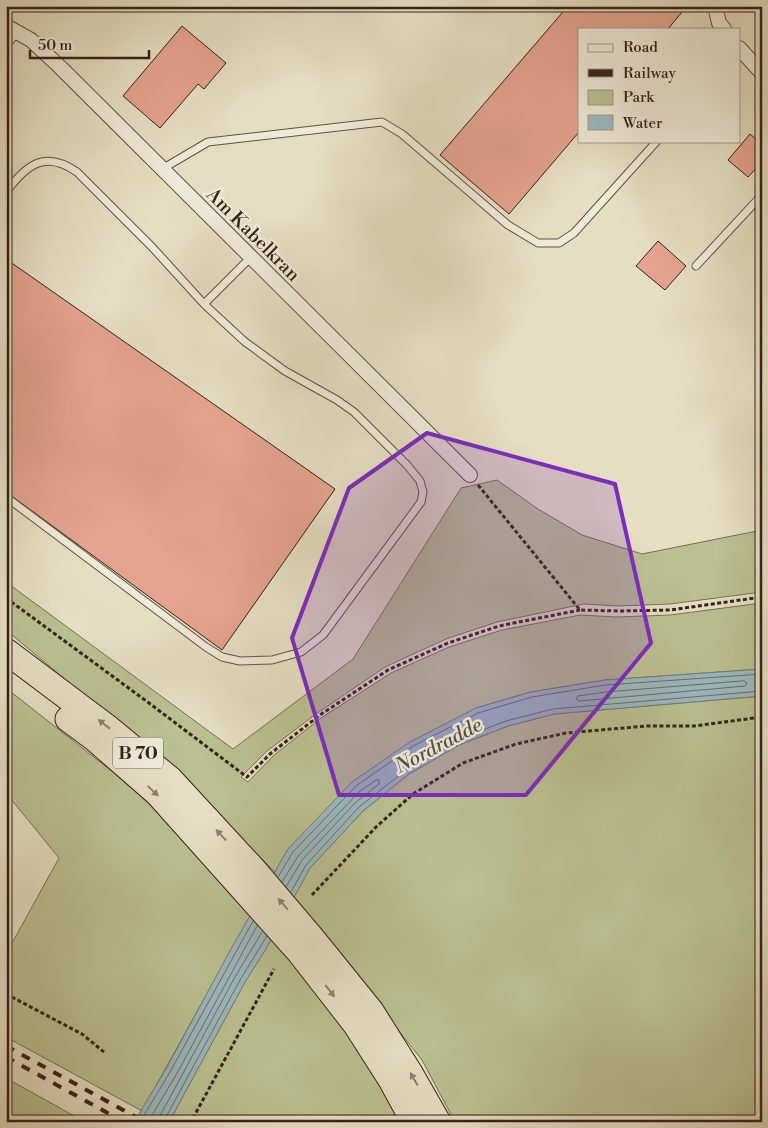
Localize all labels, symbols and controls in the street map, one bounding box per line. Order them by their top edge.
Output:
scale bar [30,28,149,60]
legend [578,28,740,142]
text: 50 m [38,36,72,55]
text: Road [623,38,658,57]
text: Railway [623,64,677,83]
text: Park [623,88,655,107]
text: Water [622,114,663,133]
street label: Am Kabelkran [201,182,305,287]
water label: Nordradde [390,713,487,780]
one-way arrow [97,718,110,729]
road number: B 70 [113,738,163,768]
one-way arrow [147,785,159,797]
one-way arrow [216,829,227,842]
one-way arrow [278,898,289,911]
one-way arrow [325,984,336,997]
one-way arrow [410,1072,418,1087]

